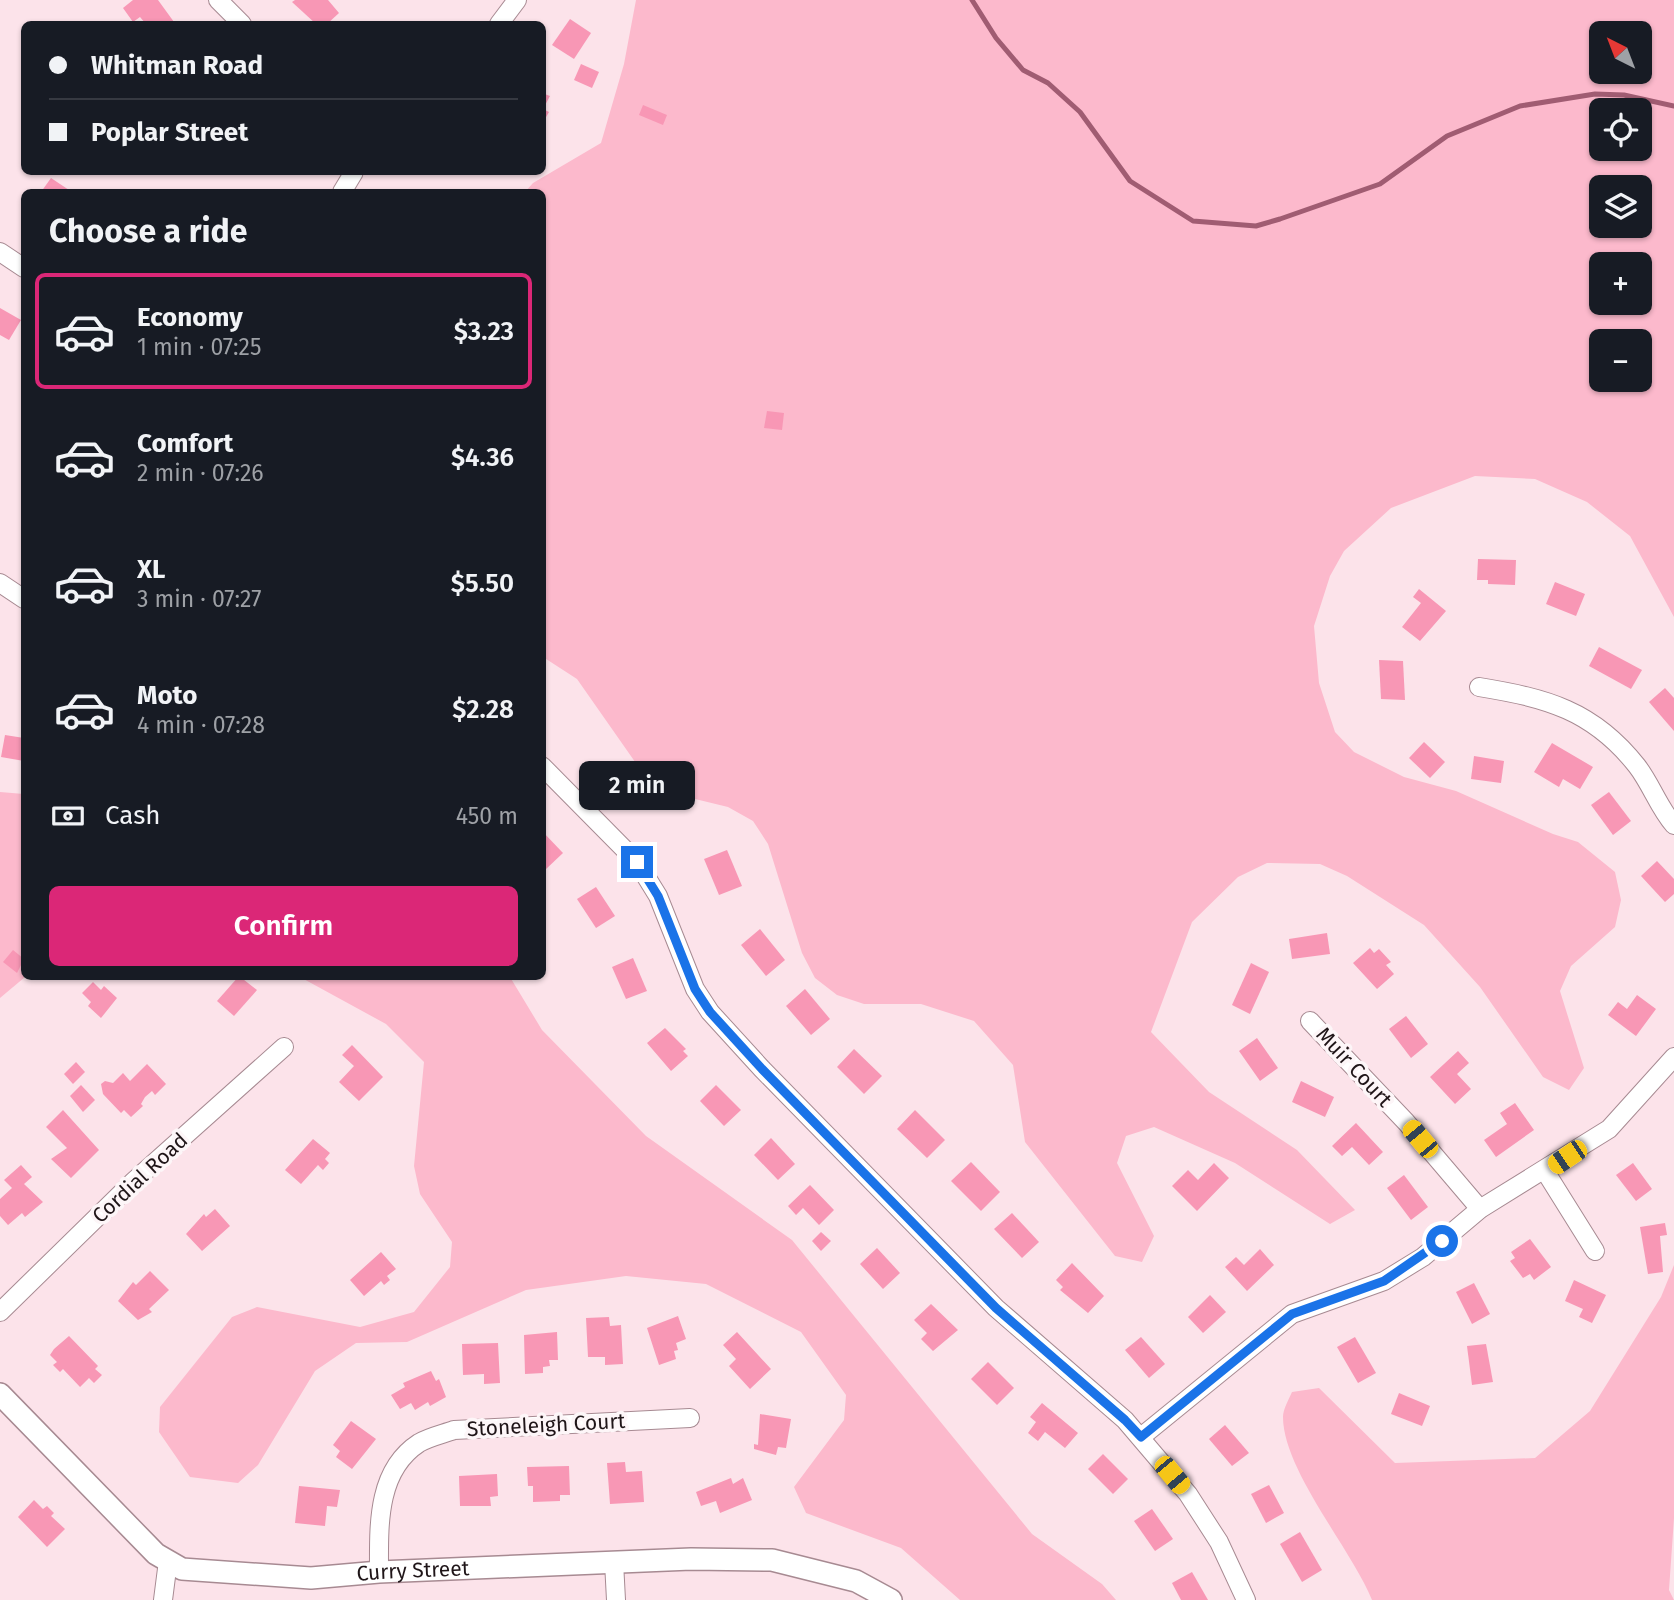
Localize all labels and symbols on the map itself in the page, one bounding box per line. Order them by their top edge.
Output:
north arrow [1589,21,1652,84]
callout: 2 min [579,760,695,810]
route end [621,846,653,878]
street label: Muir Court [1311,1022,1398,1113]
car [1399,1116,1442,1162]
street label: Cordial Road [87,1127,193,1229]
car [1544,1137,1591,1177]
route start [1426,1225,1458,1257]
street label: Stoneleigh Court [466,1408,626,1442]
car [1151,1452,1194,1498]
street label: Curry Street [355,1555,470,1587]

